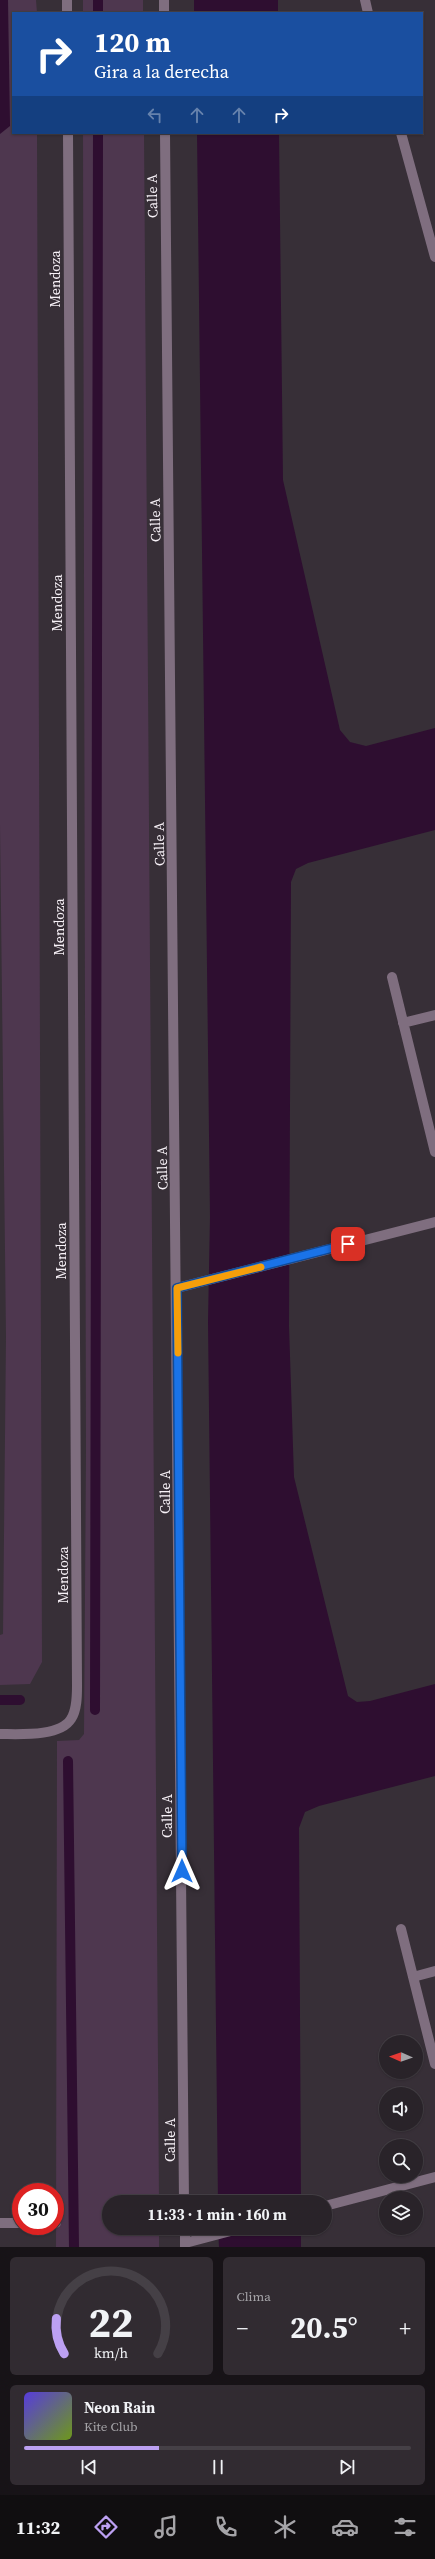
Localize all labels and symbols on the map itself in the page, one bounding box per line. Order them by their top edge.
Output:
street label: Calle A [142,173,162,218]
street label: Mendoza [45,250,65,308]
street label: Calle A [145,497,165,542]
street label: Mendoza [47,574,67,632]
street label: Calle A [149,821,169,866]
street label: Mendoza [49,898,69,956]
street label: Calle A [152,1145,172,1190]
street label: Mendoza [51,1222,71,1280]
pin [331,1227,365,1261]
street label: Calle A [155,1469,175,1514]
street label: Mendoza [53,1546,73,1604]
street label: Calle A [157,1793,177,1838]
position arrow [161,1850,203,1892]
north arrow [379,2035,423,2079]
street label: Calle A [160,2117,180,2162]
speed limit sign: 30 [12,2183,64,2235]

